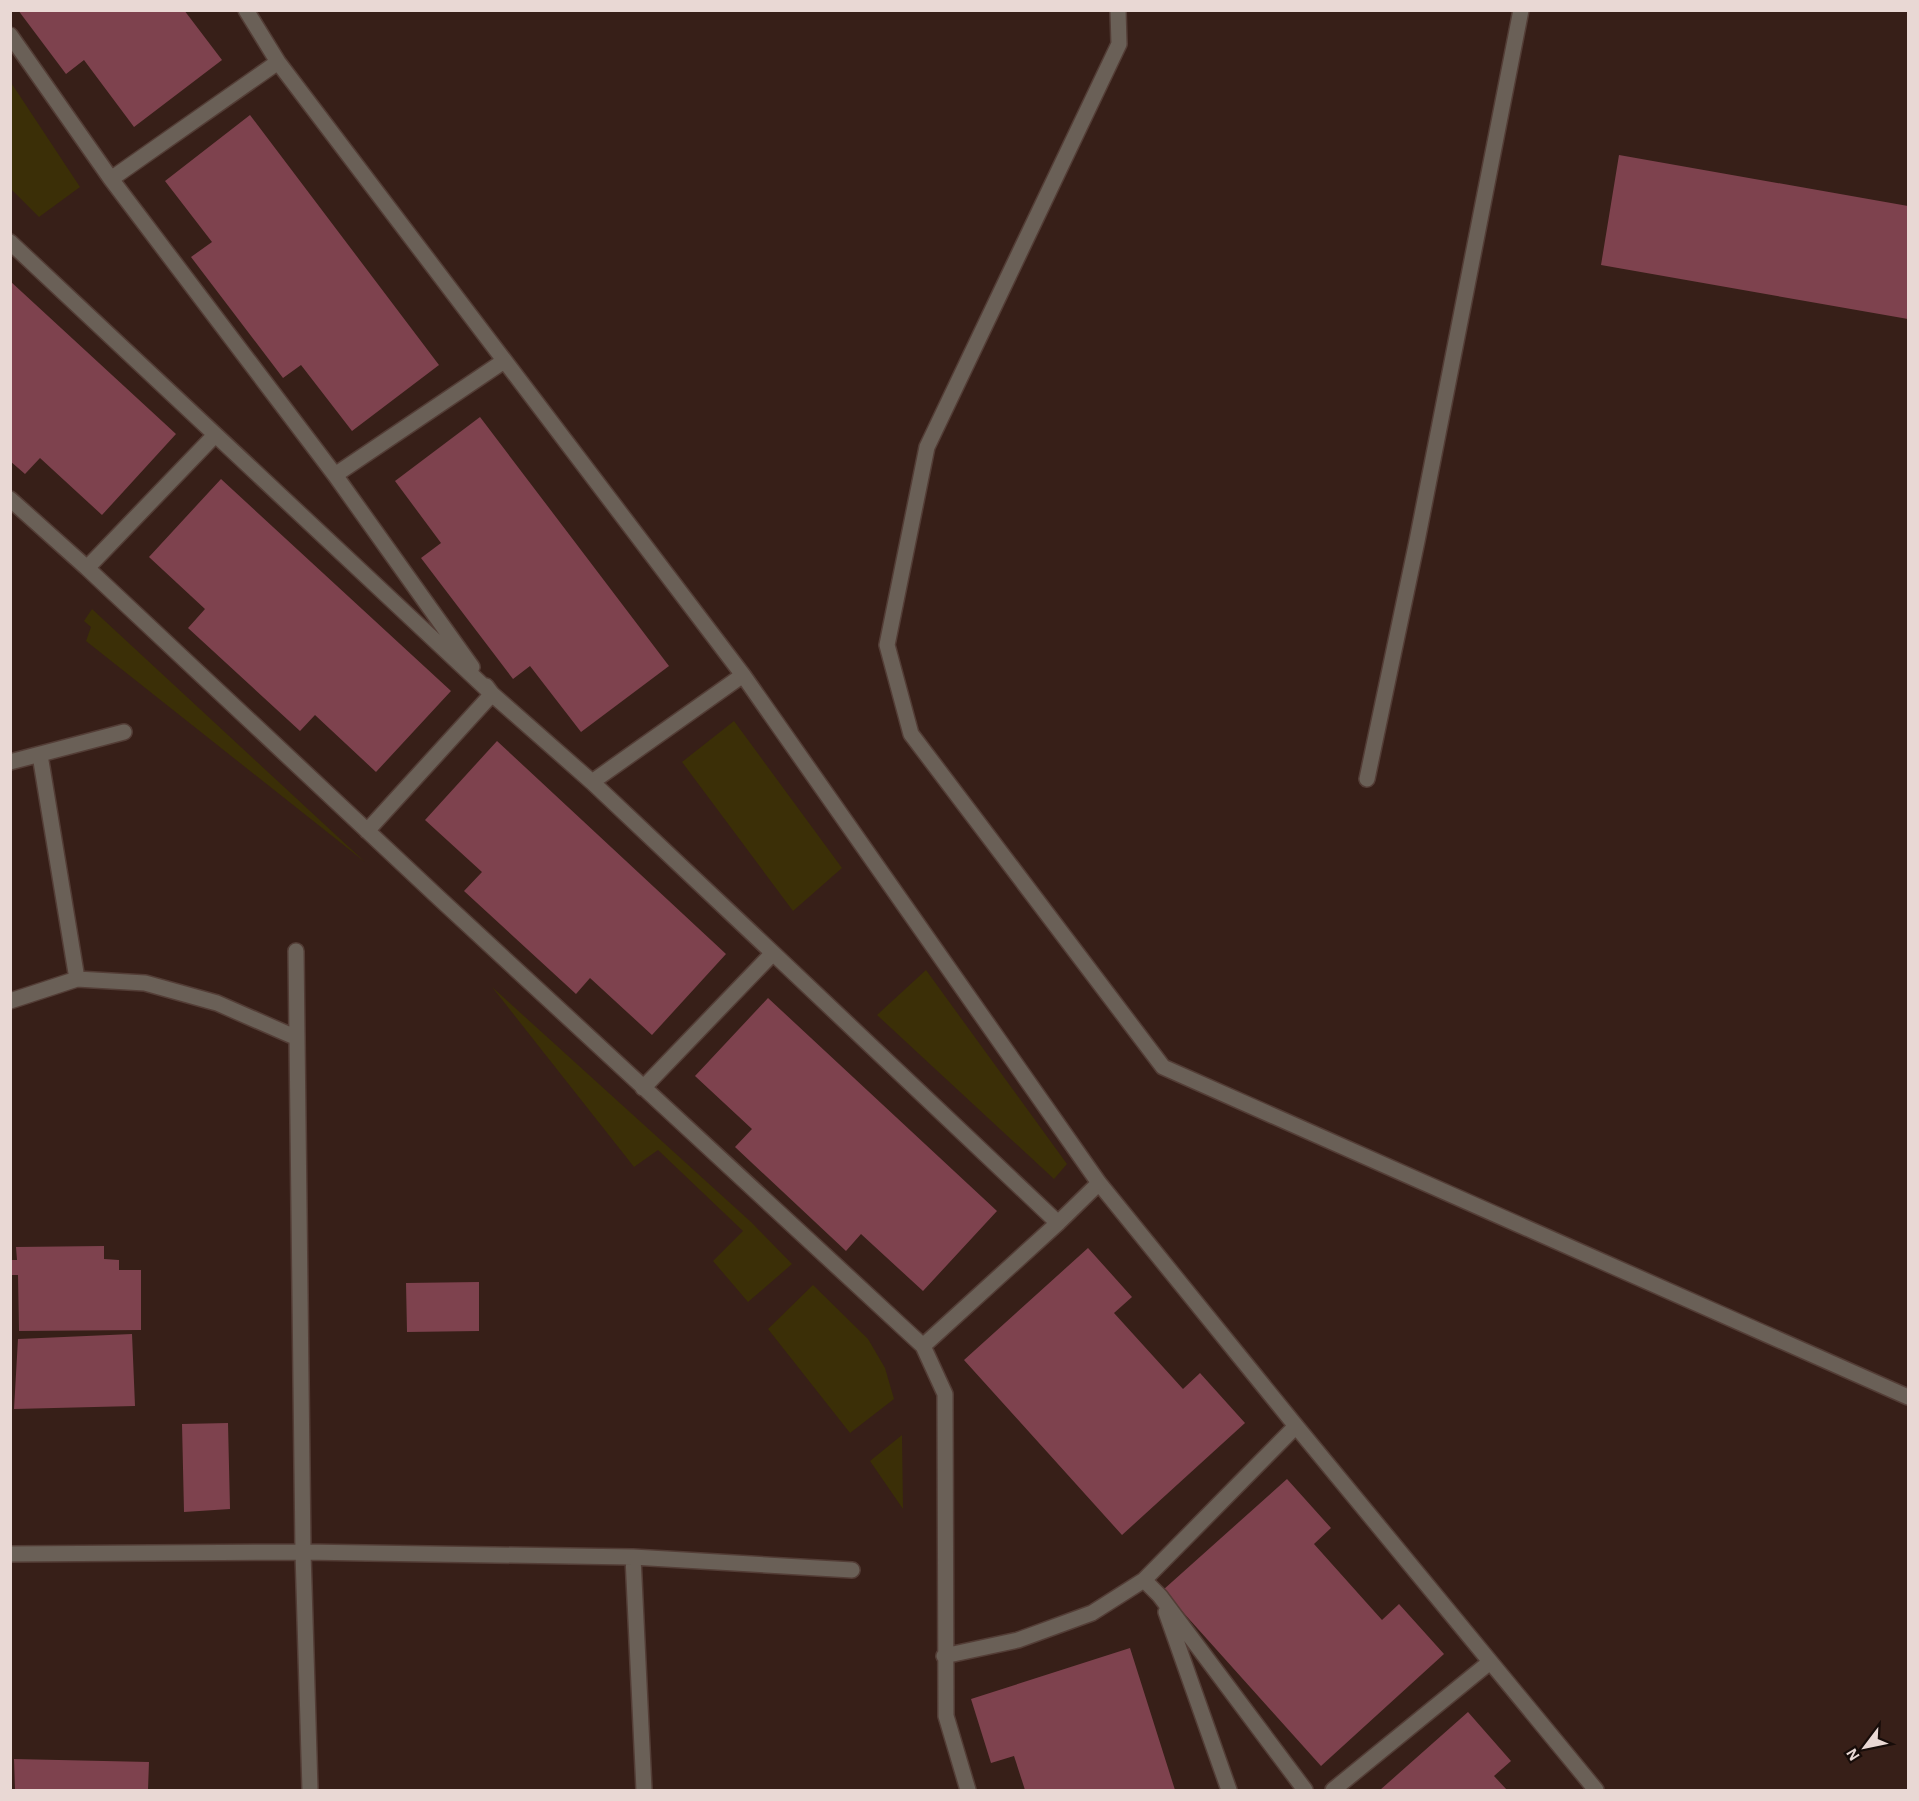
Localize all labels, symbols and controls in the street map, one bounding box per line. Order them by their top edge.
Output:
north arrow [1835,1717,1895,1777]
text: N [1843,1745,1863,1763]

